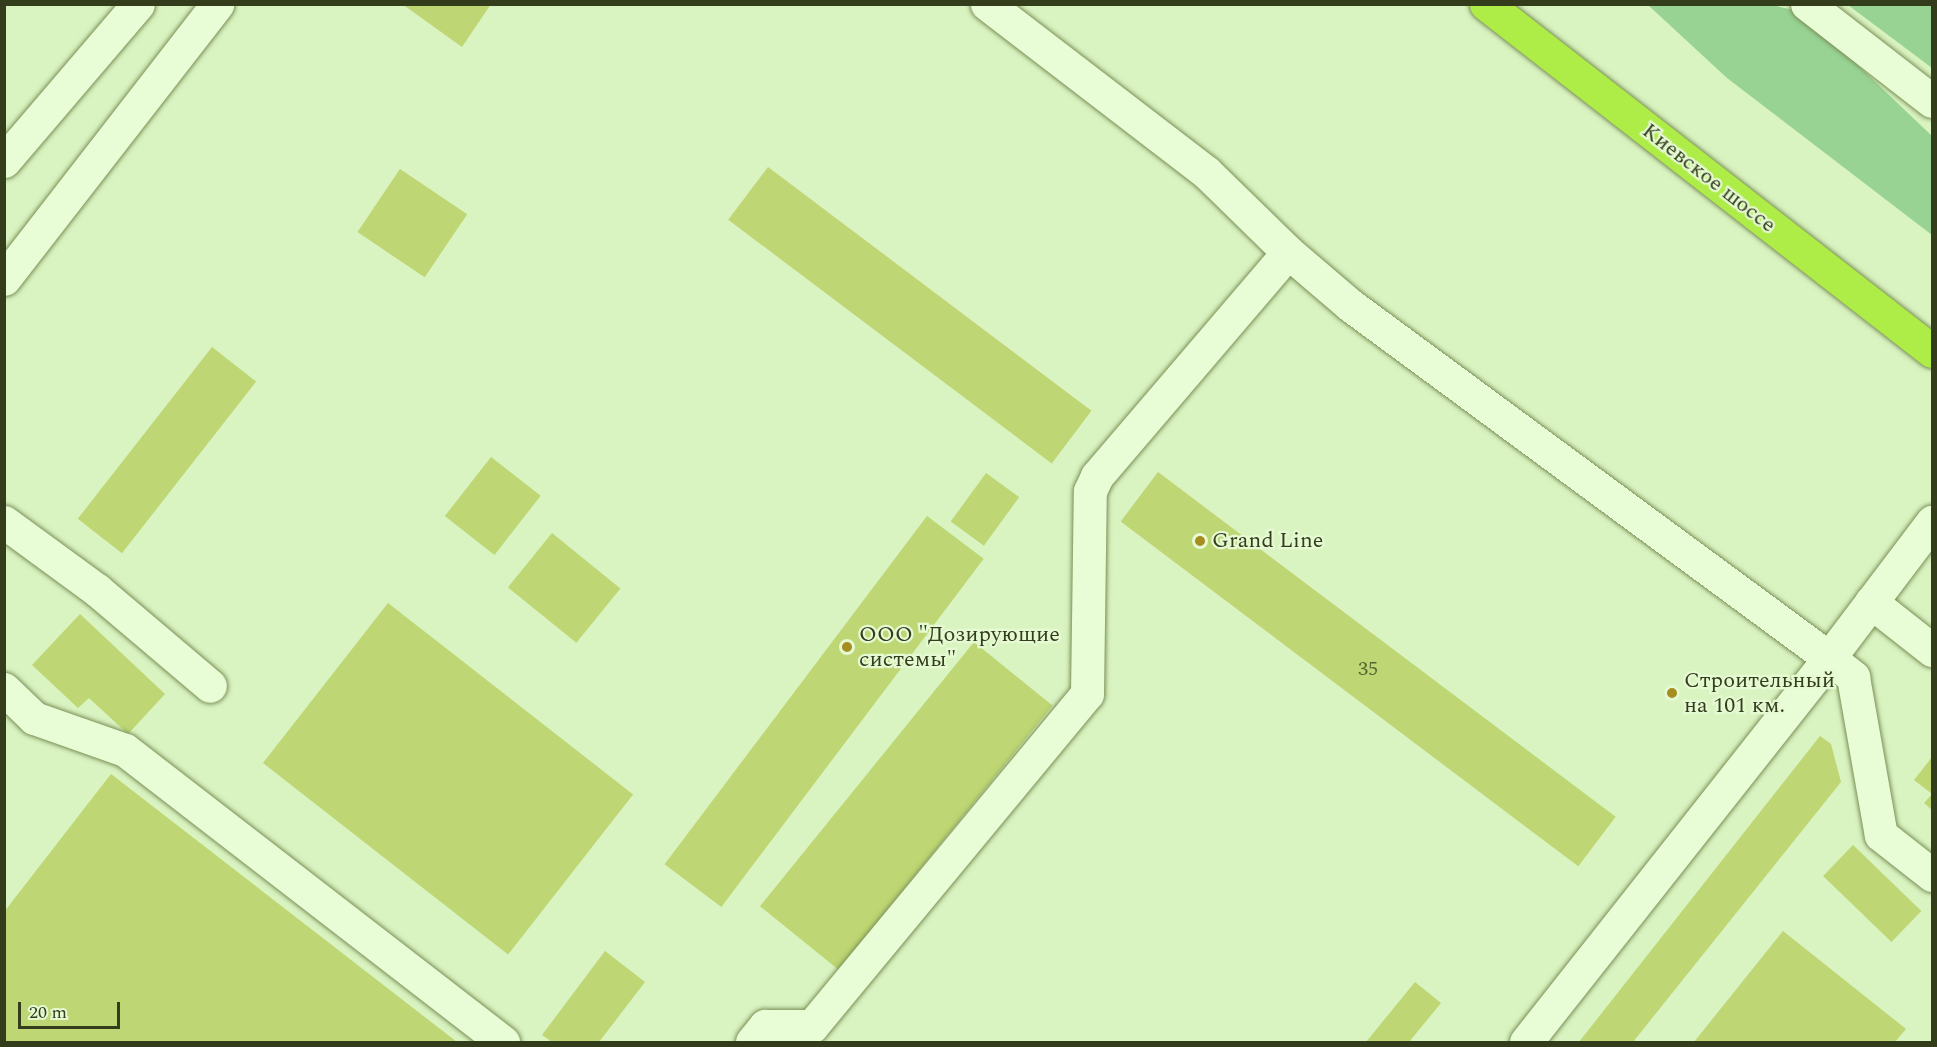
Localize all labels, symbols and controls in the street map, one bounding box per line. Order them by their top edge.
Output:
street label: Киевское шоссе [1637,118,1781,238]
place label: Grand Line [1212,528,1323,554]
marker: Grand Line [1193,534,1207,548]
place label: ООО "Дозирующие системы" [859,621,1060,672]
marker: ООО "Дозирующие системы" [840,640,854,654]
house number: 35 [1358,657,1378,681]
place label: Строительный на 101 км. [1684,667,1835,718]
marker: Строительный на 101 км. [1665,686,1679,700]
scale bar [21,990,123,1028]
text: 20 m [29,999,67,1026]

